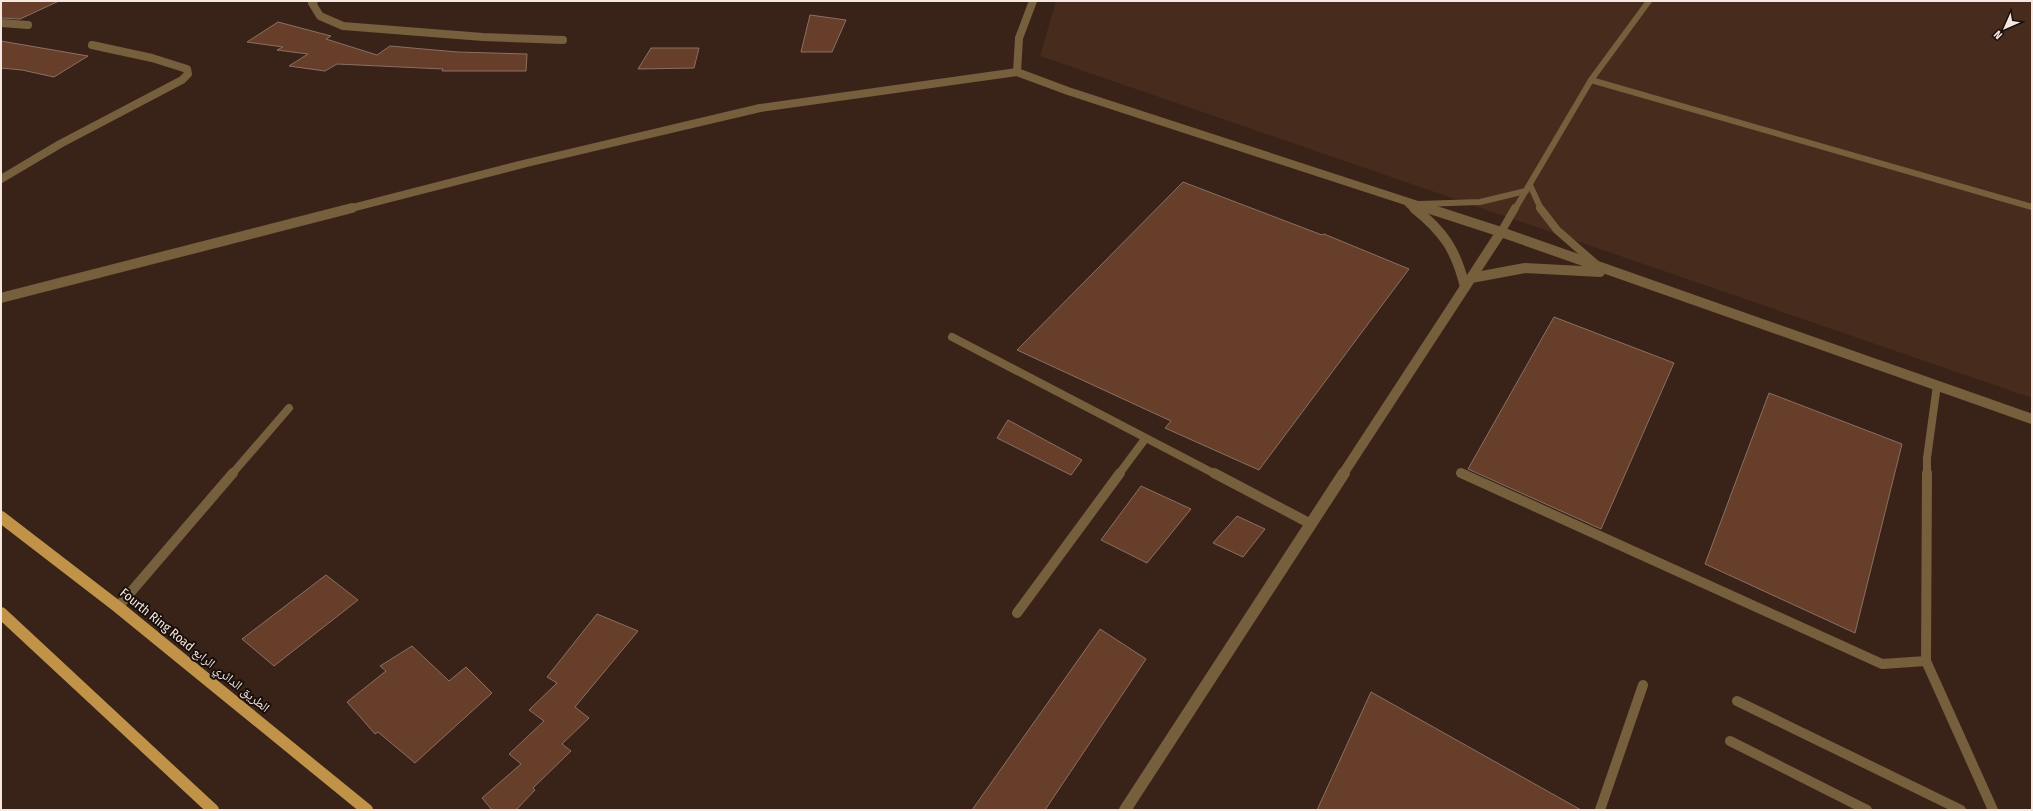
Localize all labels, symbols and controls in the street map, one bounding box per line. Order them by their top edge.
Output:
north arrow [1985,8,2025,48]
text: N [1991,28,2005,42]
street label: Fourth Ring Road الطريق الدائري الرابع [115,585,273,718]

